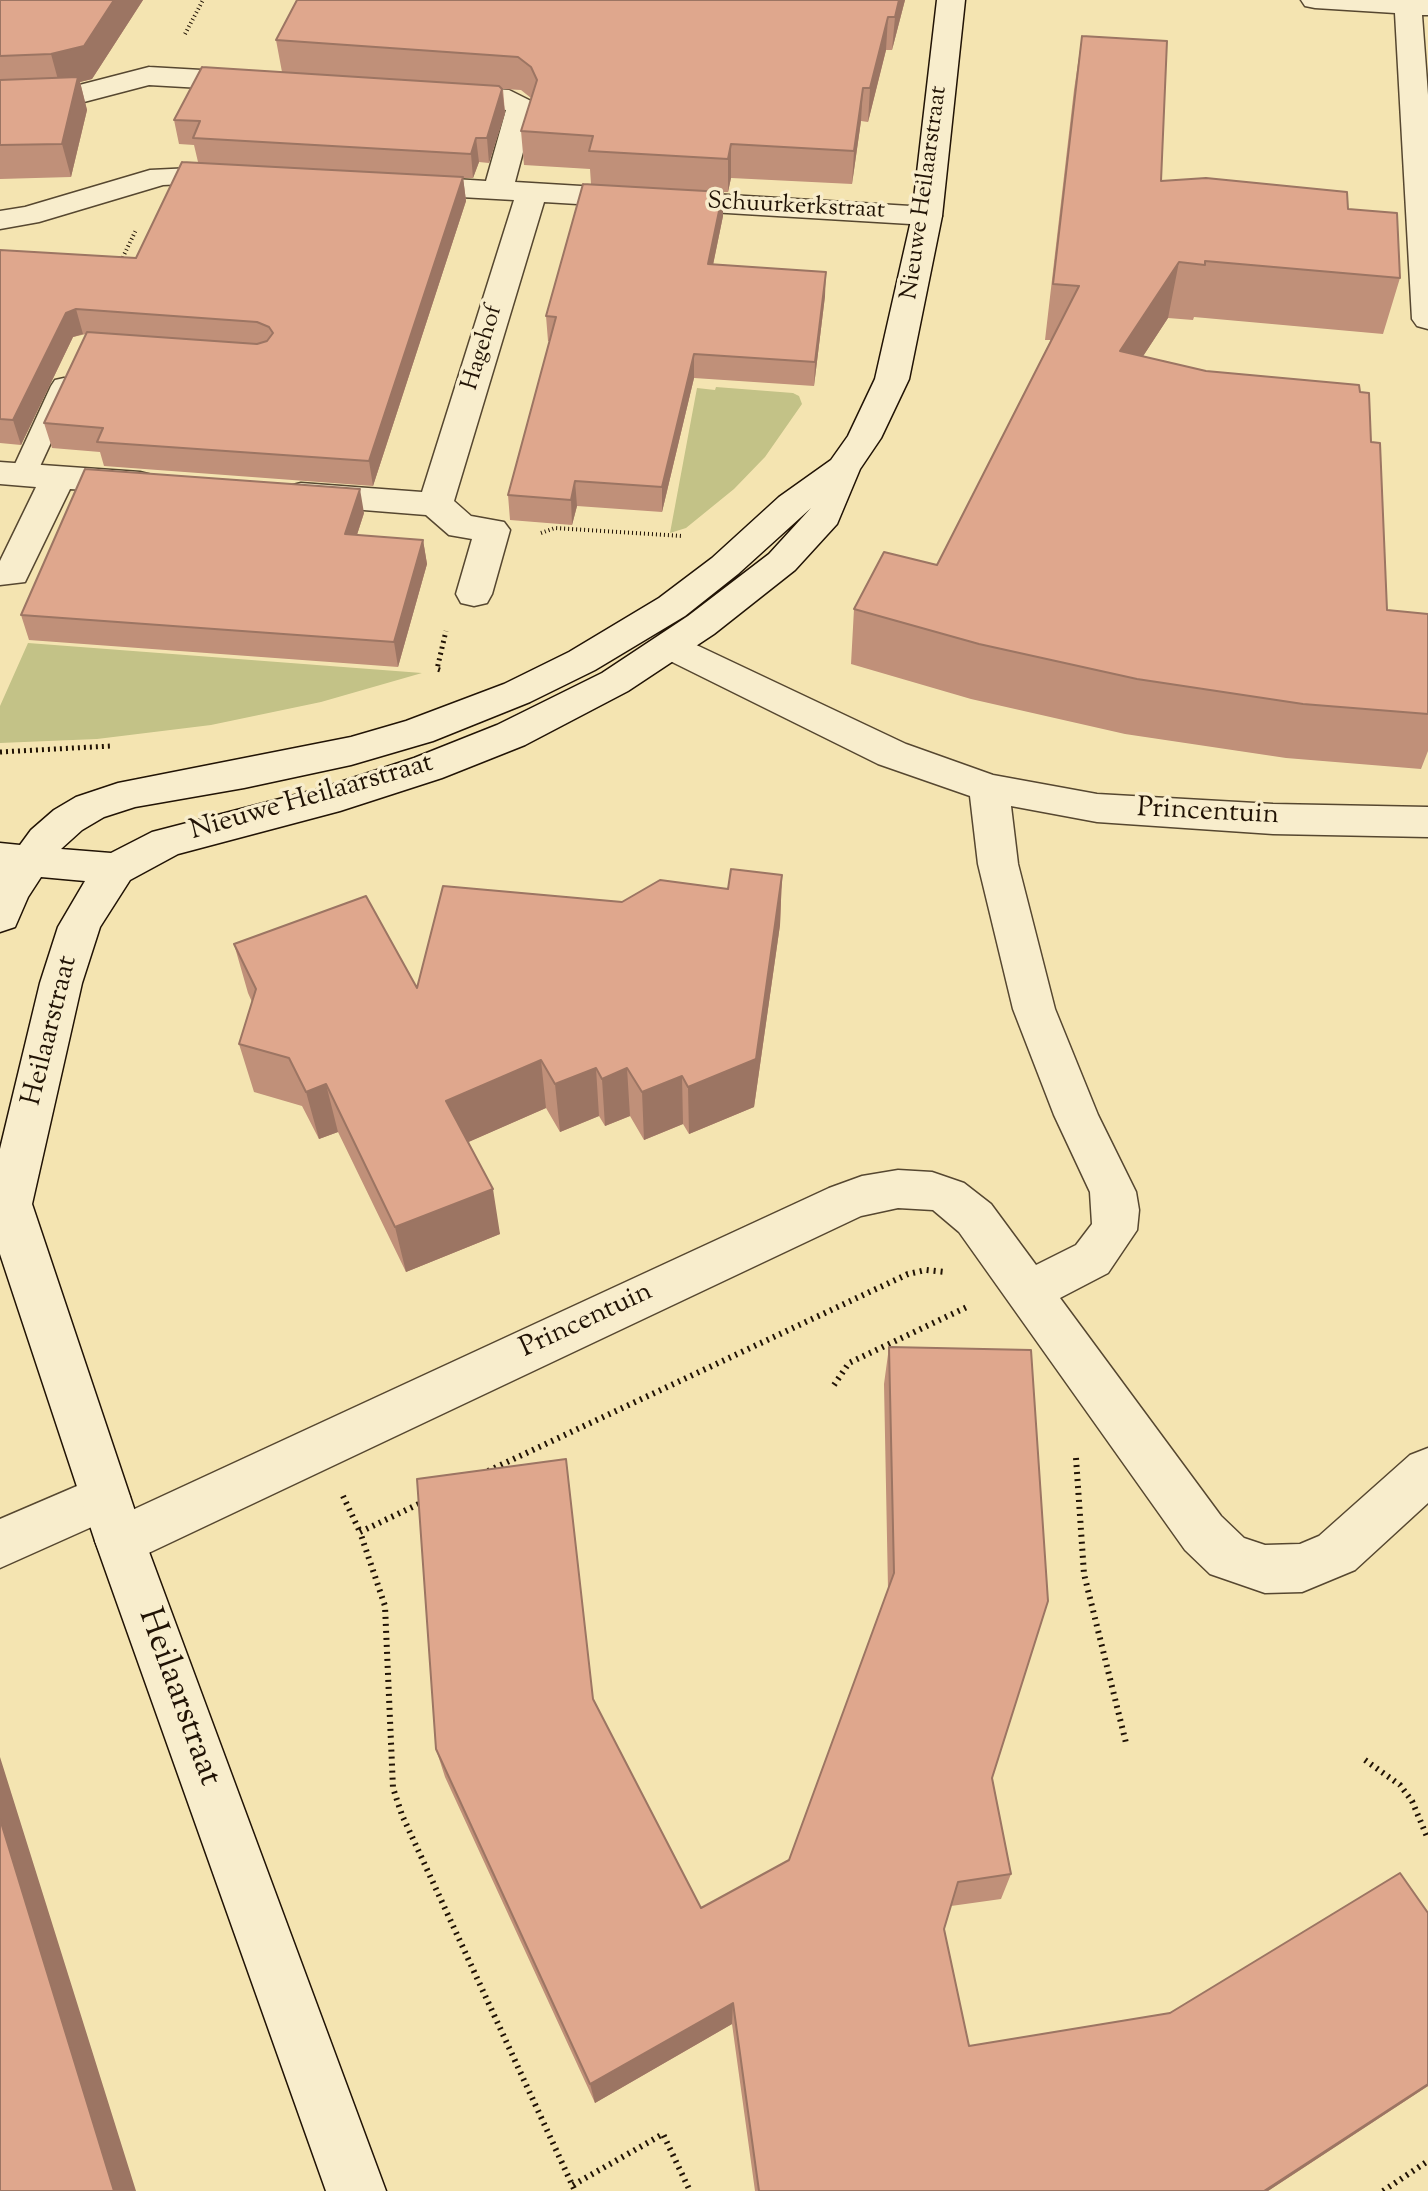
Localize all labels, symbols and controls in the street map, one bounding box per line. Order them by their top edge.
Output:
street label: Nieuwe Heilaarstraat [897,84,955,302]
street label: Schuurkerkstraat [706,189,886,227]
street label: Hagehof [457,302,511,394]
street label: Nieuwe Heilaarstraat [187,748,437,850]
street label: Princentuin [1136,793,1280,835]
street label: Heilaarstraat [17,953,87,1109]
street label: Princentuin [515,1277,659,1367]
street label: Heilaarstraat [126,1604,228,1792]

